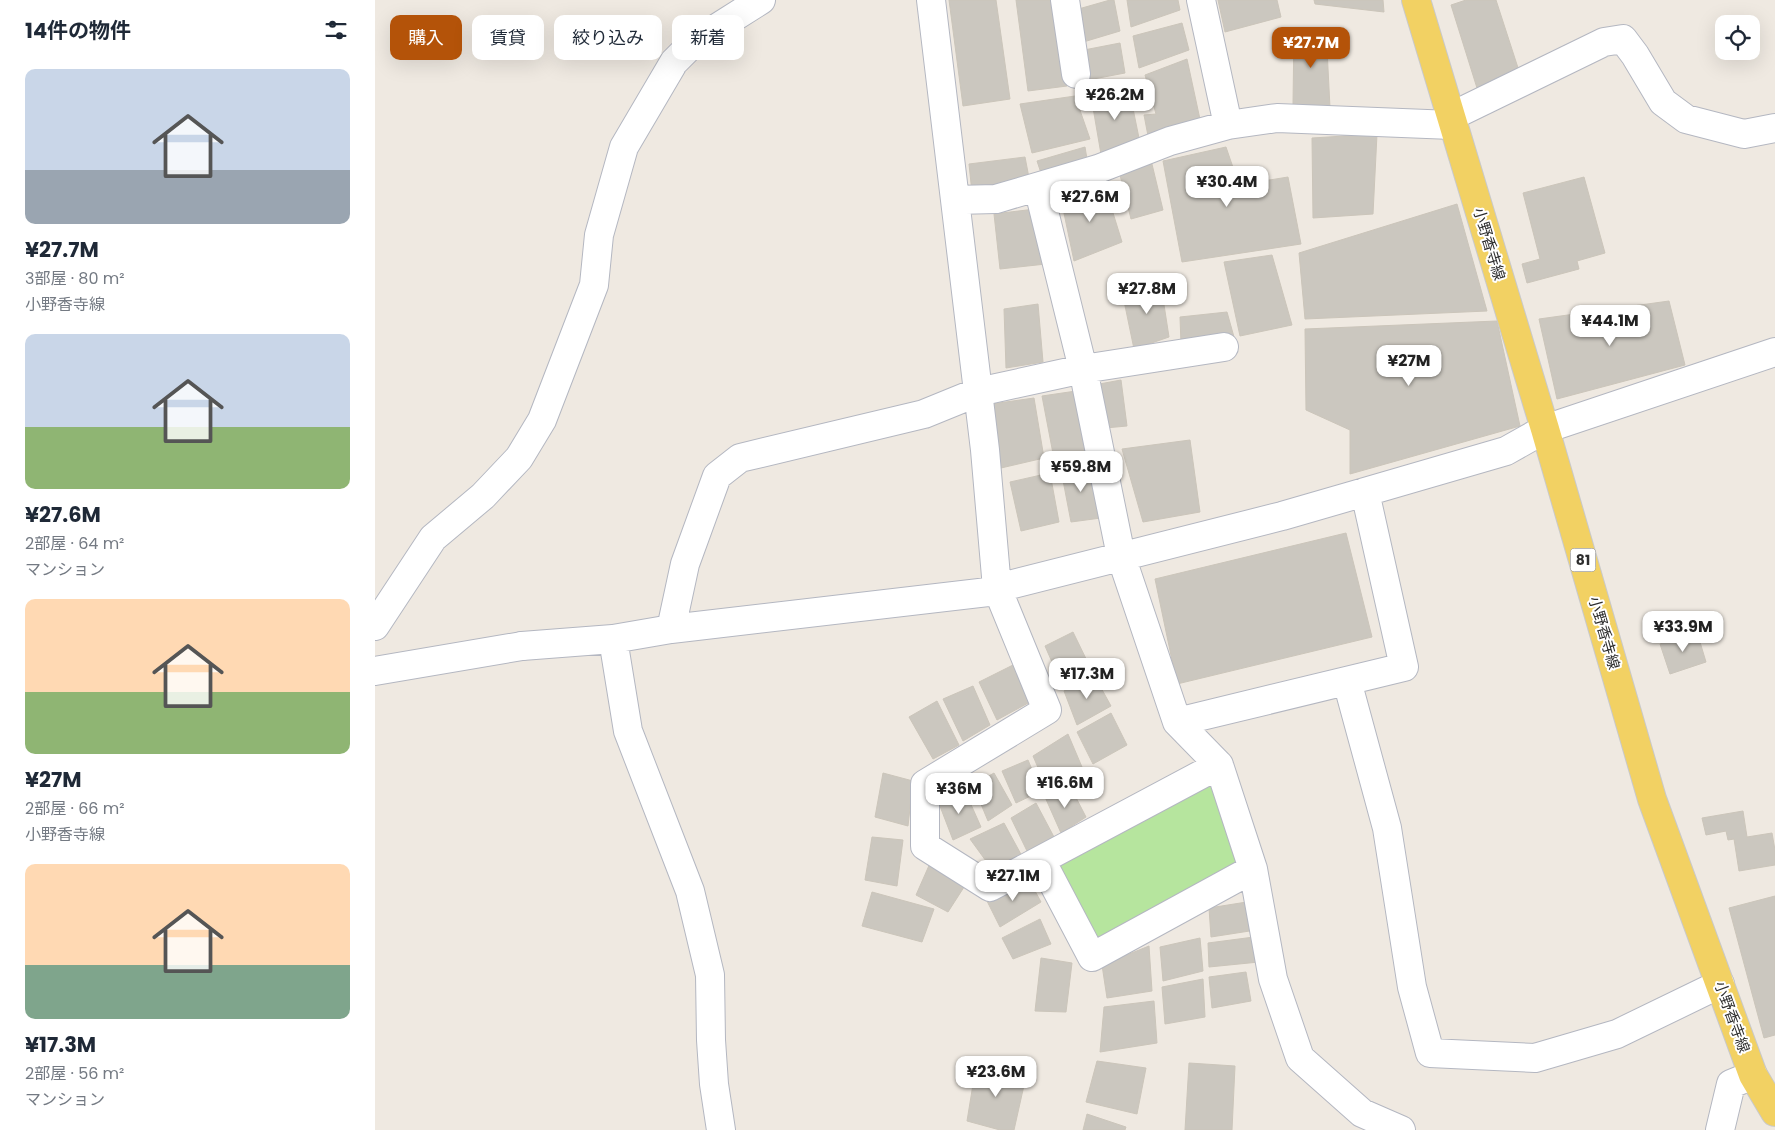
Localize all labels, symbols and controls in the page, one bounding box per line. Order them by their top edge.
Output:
chip: 購入 [390,15,462,60]
chip: 賃貸 [472,15,544,60]
chip: 絞り込み [554,15,662,60]
chip: 新着 [672,15,744,60]
map controls [1715,15,1760,60]
button: locate [1715,15,1760,60]
text: 14件の物件 [25,16,131,45]
icon: filters [322,16,350,44]
pin: ¥27.7M [1270,27,1352,69]
text: ¥27.7M [1283,31,1339,54]
pin: ¥26.2M [1074,78,1156,121]
text: ¥26.2M [1086,83,1144,106]
icon: home [143,101,233,191]
pin: ¥30.4M [1186,166,1268,208]
text: ¥30.4M [1197,170,1257,193]
pin: ¥27.6M [1049,180,1131,223]
text: ¥27.6M [1061,185,1119,208]
street label: 小野香寺線 [1468,205,1510,283]
text: ¥27.7M [25,235,99,264]
text: 3部屋 · 80 m² [25,267,125,290]
pin: ¥27.8M [1106,272,1188,315]
text: ¥27.8M [1118,277,1176,300]
text: 小野香寺線 [25,293,105,316]
pin: ¥44.1M [1569,304,1651,347]
text: ¥44.1M [1581,309,1639,332]
pin: ¥27M [1379,344,1439,387]
text: ¥27M [1387,349,1431,372]
icon: home [143,366,233,456]
pin: ¥59.8M [1040,450,1122,493]
text: ¥59.8M [1051,455,1111,478]
text: ¥27.6M [25,500,101,529]
text: 2部屋 · 64 m² [25,532,124,555]
road number: 81 [1571,548,1595,572]
text: マンション [25,558,105,581]
street label: 小野香寺線 [1584,594,1625,672]
pin: ¥33.9M [1642,610,1724,653]
text: ¥33.9M [1653,615,1713,638]
icon: home [143,631,233,721]
pin: ¥17.3M [1046,658,1128,700]
text: ¥17.3M [1060,662,1114,685]
text: ¥27M [25,765,82,794]
pin: ¥16.6M [1024,766,1106,809]
text: ¥16.6M [1037,771,1093,794]
pin: ¥36M [929,772,989,815]
text: ¥36M [936,777,982,800]
text: 2部屋 · 66 m² [25,797,125,820]
text: 小野香寺線 [25,823,105,846]
pin: ¥27.1M [972,860,1054,902]
text: ¥27.1M [986,864,1040,887]
icon: home [143,896,233,986]
street label: 小野香寺線 [1710,978,1755,1056]
text: ¥17.3M [25,1030,96,1059]
pin: ¥23.6M [955,1056,1037,1098]
text: ¥23.6M [967,1060,1025,1083]
text: 2部屋 · 56 m² [25,1062,124,1085]
text: マンション [25,1088,105,1111]

